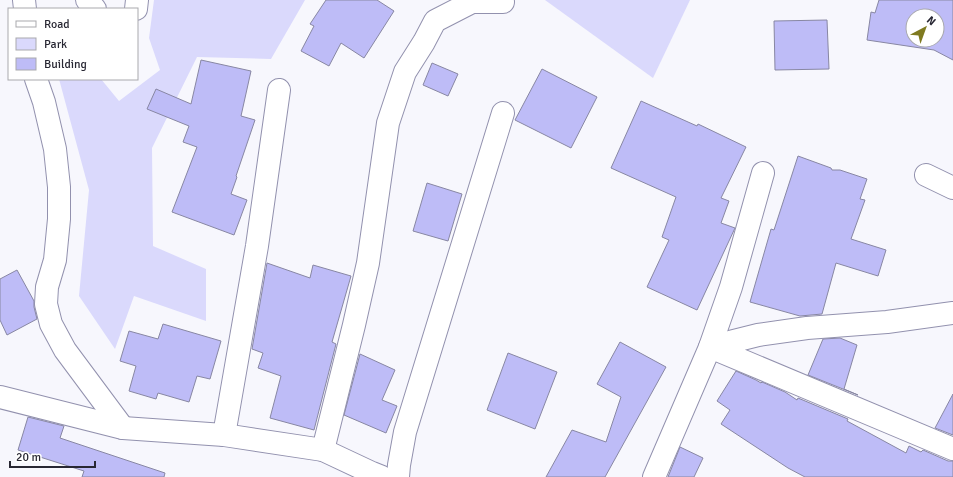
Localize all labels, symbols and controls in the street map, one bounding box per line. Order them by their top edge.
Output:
legend [8,8,138,80]
north arrow [905,8,945,48]
text: N [924,13,938,28]
text: Road [44,17,70,32]
text: Park [44,37,67,52]
text: Building [44,57,87,72]
scale bar [10,443,95,469]
text: 20 m [16,450,41,465]

